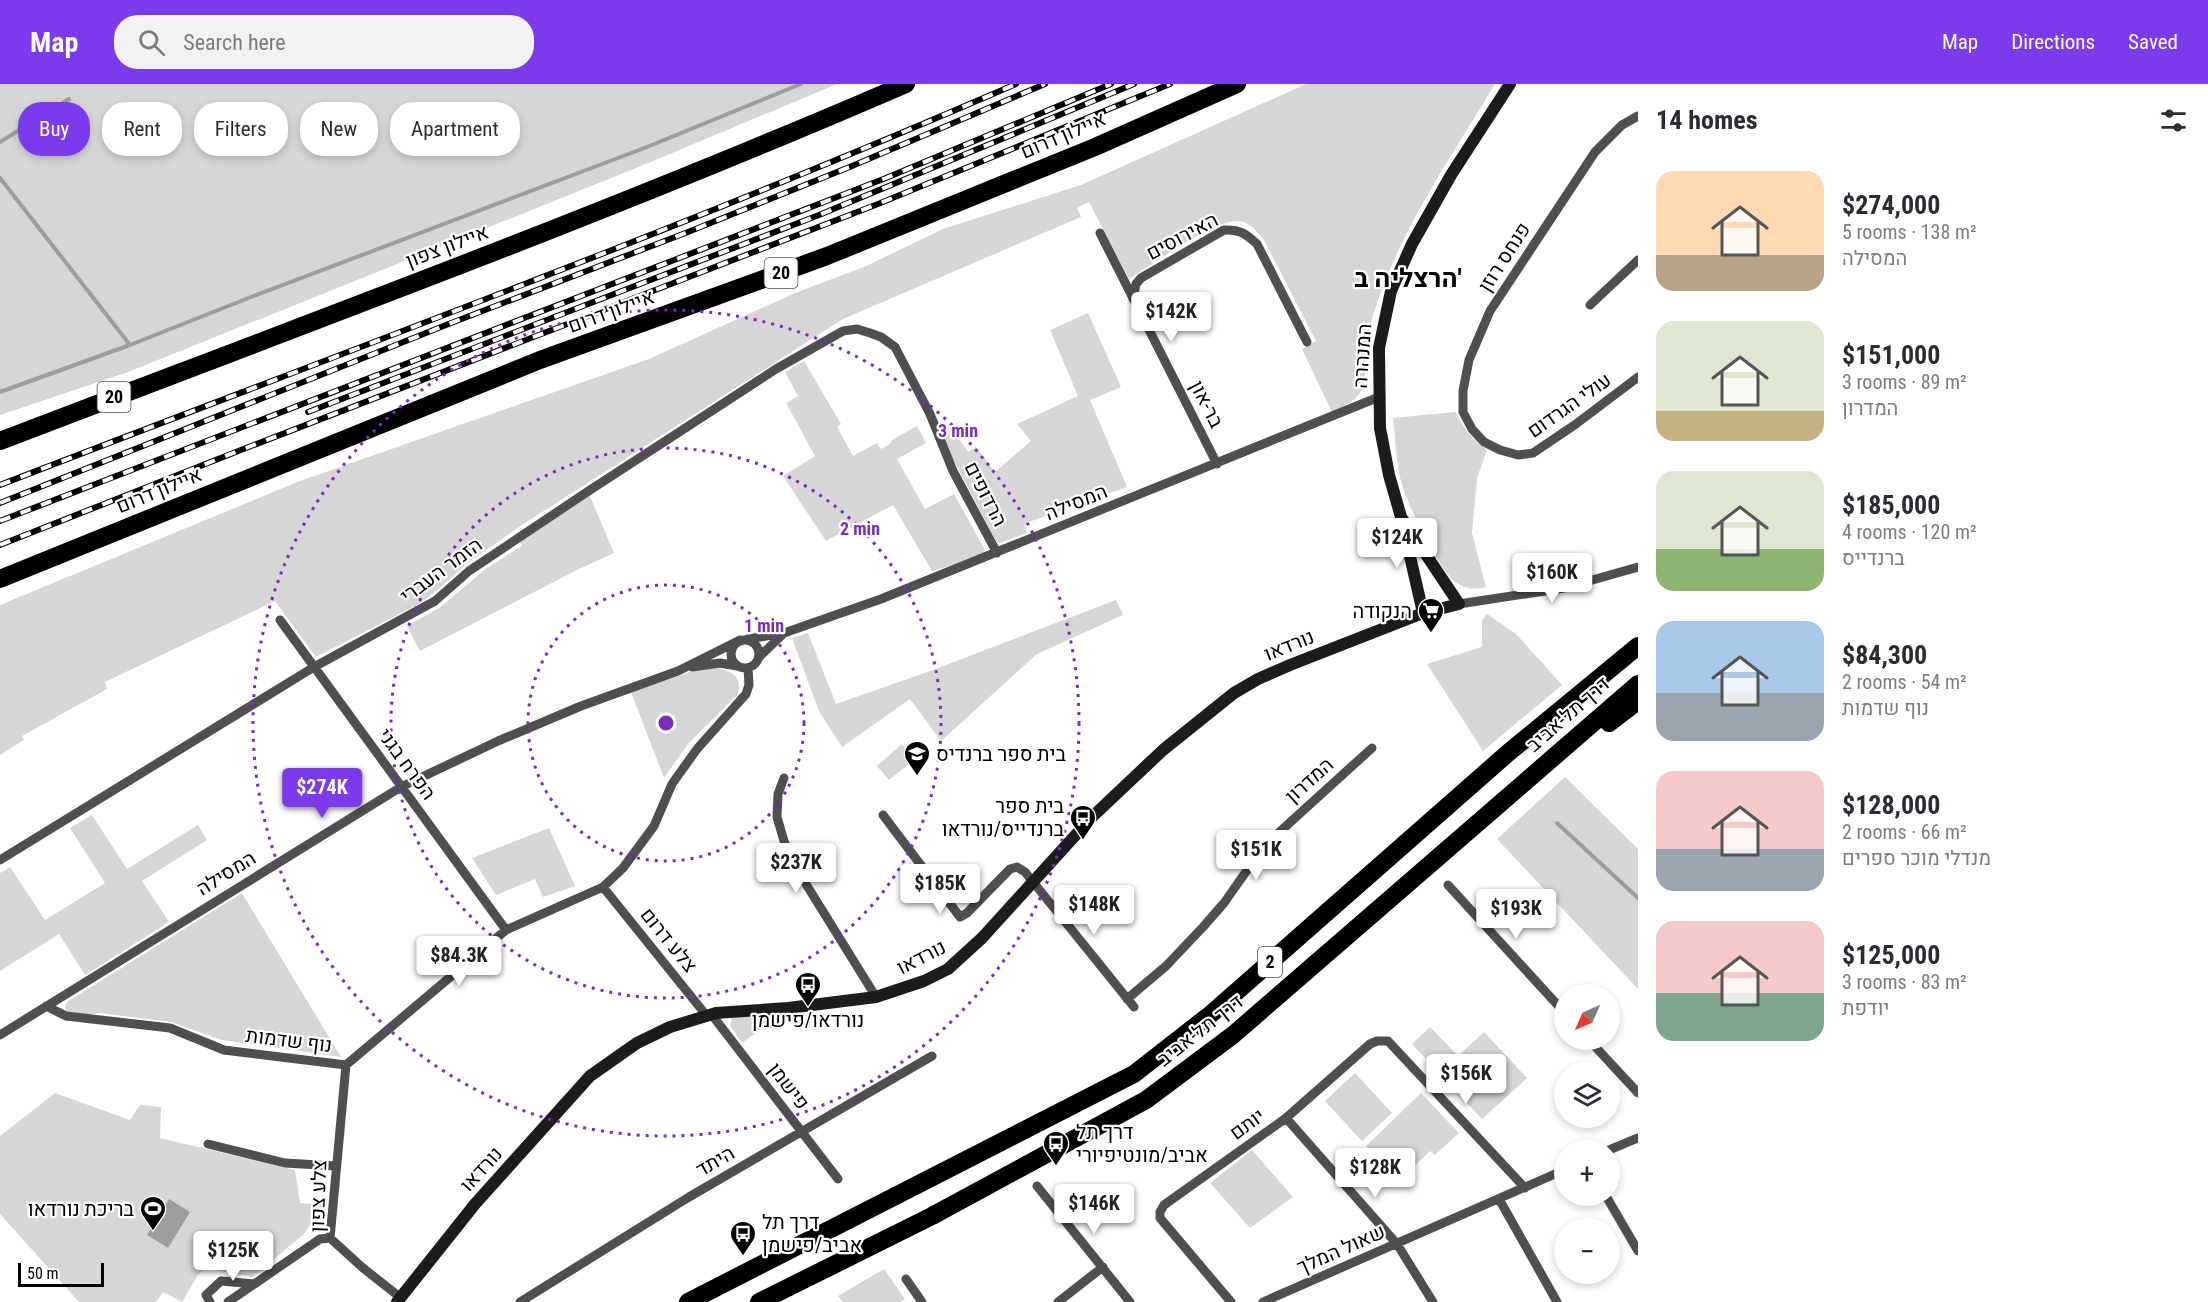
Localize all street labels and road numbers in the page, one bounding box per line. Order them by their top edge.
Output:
street label: איילון דרום [1017,106,1109,164]
street label: האירוסים [1142,207,1222,265]
street label: פנחס רוזן [1473,218,1535,296]
street label: איילון צפון [402,219,492,273]
road number: 20 [764,258,798,288]
street label: איילון דרום [564,284,658,338]
street label: המנהרה [1348,323,1376,389]
street label: עולי הגרדום [1523,367,1615,443]
street label: בר-און [1185,376,1229,432]
road number: 20 [98,382,130,412]
street label: הרדופים [960,458,1012,530]
street label: איילון דרום [113,462,205,518]
street label: המסילה [1041,479,1111,525]
street label: הזמר העברי [395,532,487,608]
street label: נורדאו [1260,624,1318,666]
street label: דרך תל-אביב [1521,671,1615,757]
street label: הפרח בגני [373,724,441,804]
street label: המדרון [1280,752,1338,808]
street label: המסילה [192,846,260,900]
street label: צלע דרום [636,903,702,977]
street label: נורדאו [892,934,950,980]
road number: 2 [1258,947,1282,977]
street label: דרך תל-אביב [1152,989,1248,1071]
street label: נוף שדמות [244,1023,334,1057]
street label: פישמן [763,1058,815,1114]
street label: יותם [1225,1103,1269,1145]
street label: היתד [691,1140,739,1182]
street label: נורדאו [455,1142,507,1196]
street label: צלע צפון [305,1159,331,1233]
street label: שאול המלך [1293,1219,1389,1279]

